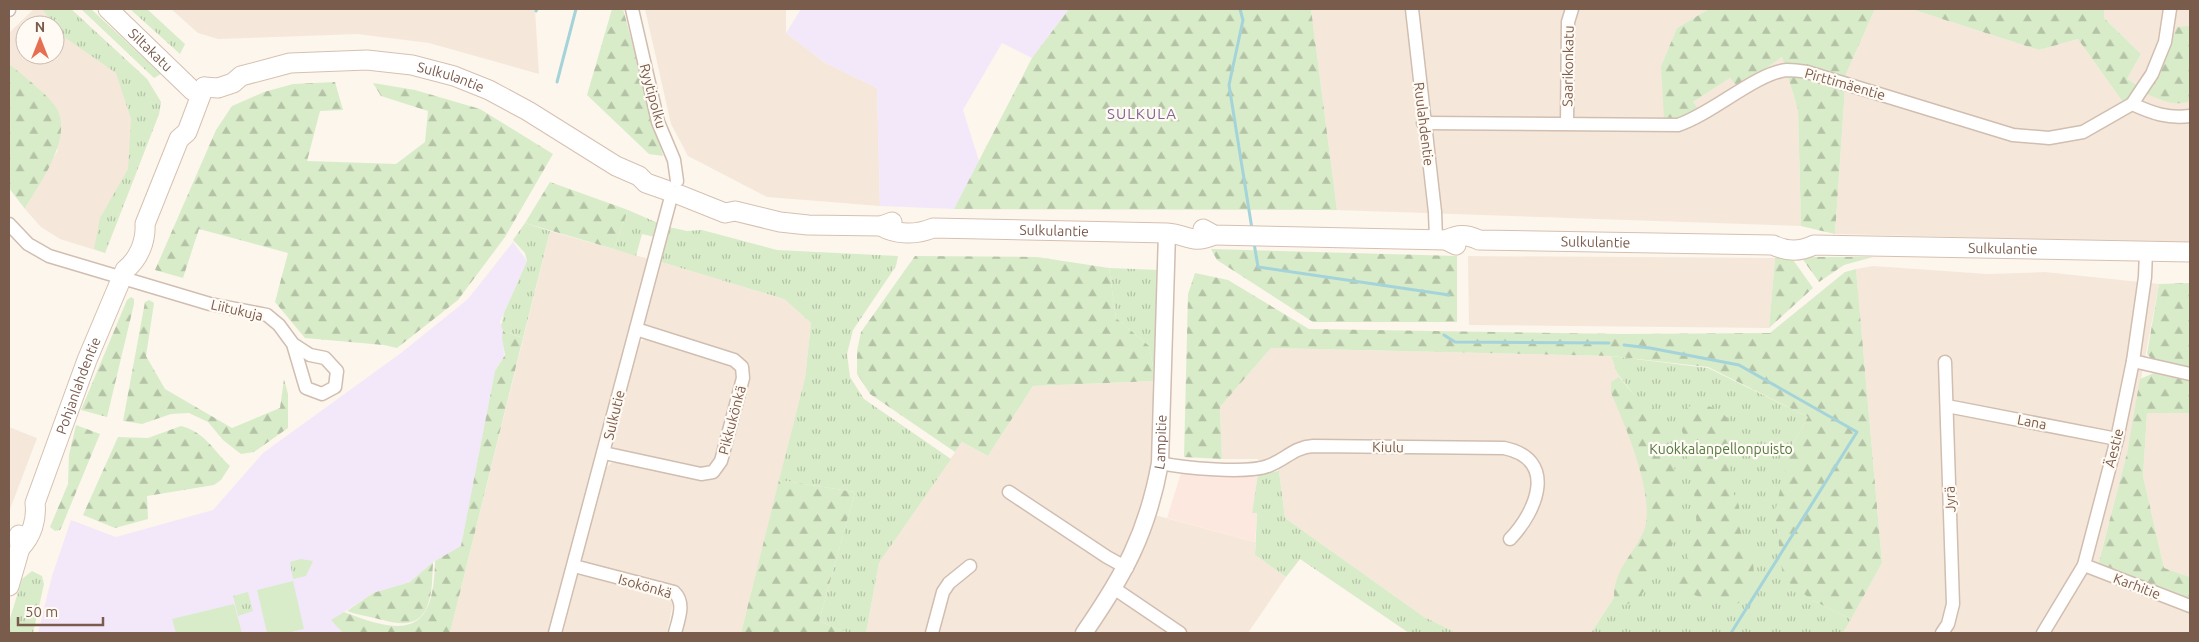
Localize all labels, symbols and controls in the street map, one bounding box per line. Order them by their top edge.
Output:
north arrow [15,15,65,65]
text: N [35,19,45,35]
street label: Siltakatu [125,25,176,75]
street label: Saarikonkatu [1559,25,1577,107]
street label: Sulkulantie [415,59,487,95]
street label: Ryytipolku [637,62,669,130]
street label: Pirttimäentie [1803,65,1887,103]
street label: Ruulahdentie [1411,81,1437,167]
district label: SULKULA [1107,105,1177,122]
street label: Sulkulantie [1019,222,1089,239]
street label: Sulkulantie [1561,233,1631,251]
street label: Sulkulantie [1968,240,2038,257]
street label: Liitukuja [209,296,265,324]
street label: Pohjanlahdentie [53,335,104,436]
street label: Pikkukönkä [715,384,749,456]
street label: Sulkutie [600,388,628,442]
street label: Lana [2016,411,2048,433]
street label: Lampitie [1151,414,1169,471]
street label: Äestie [2101,427,2127,469]
street label: Kiulu [1372,439,1404,455]
park label: Kuokkalanpellonpuisto [1649,441,1793,457]
street label: Jyrä [1942,486,1958,512]
street label: Karhitie [2111,570,2163,602]
street label: Isokönkä [616,571,674,601]
scale bar [18,594,102,626]
text: 50 m [25,603,58,620]

